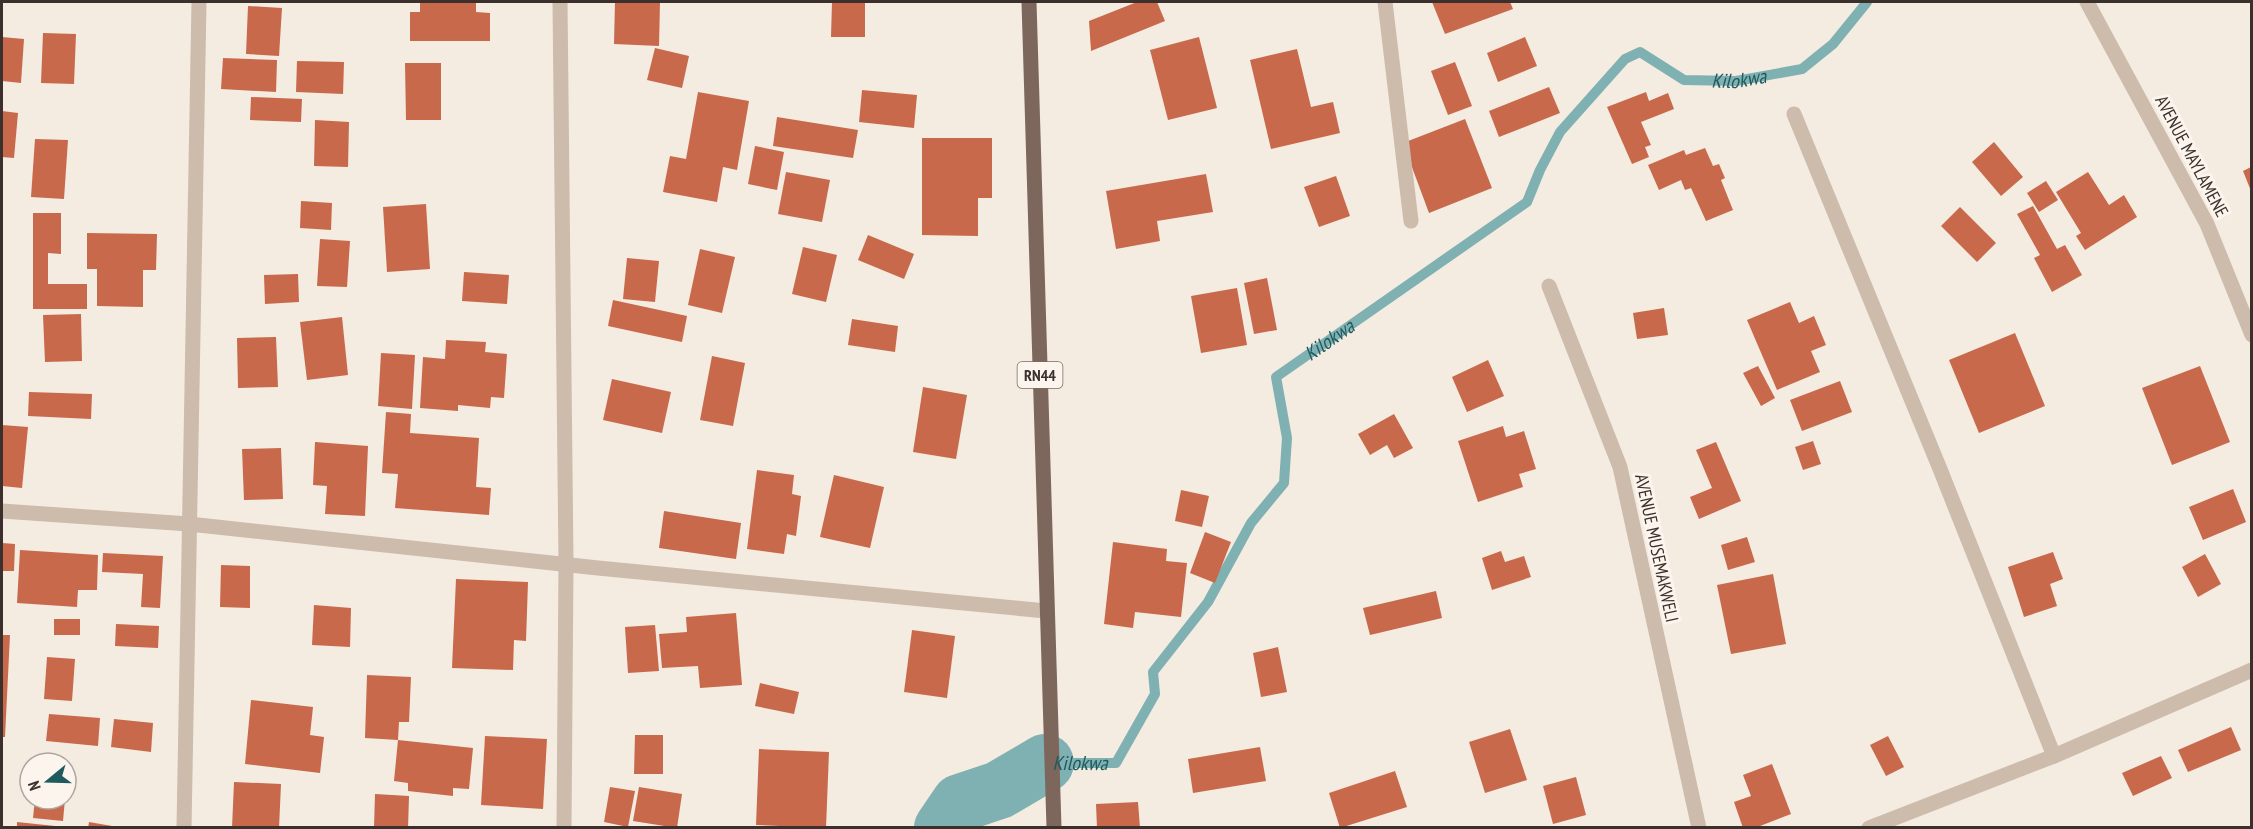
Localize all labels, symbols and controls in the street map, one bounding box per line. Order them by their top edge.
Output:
water label: Kilokwa [1711,63,1769,94]
street label: AVENUE MAYLAMENE [2150,91,2234,221]
water label: Kilokwa [1299,313,1360,366]
road number: RN44 [1018,362,1062,388]
street label: AVENUE MUSEMAKWELI [1630,472,1684,624]
water label: Kilokwa [1052,750,1109,776]
north arrow [18,751,78,811]
text: N [23,779,45,793]

